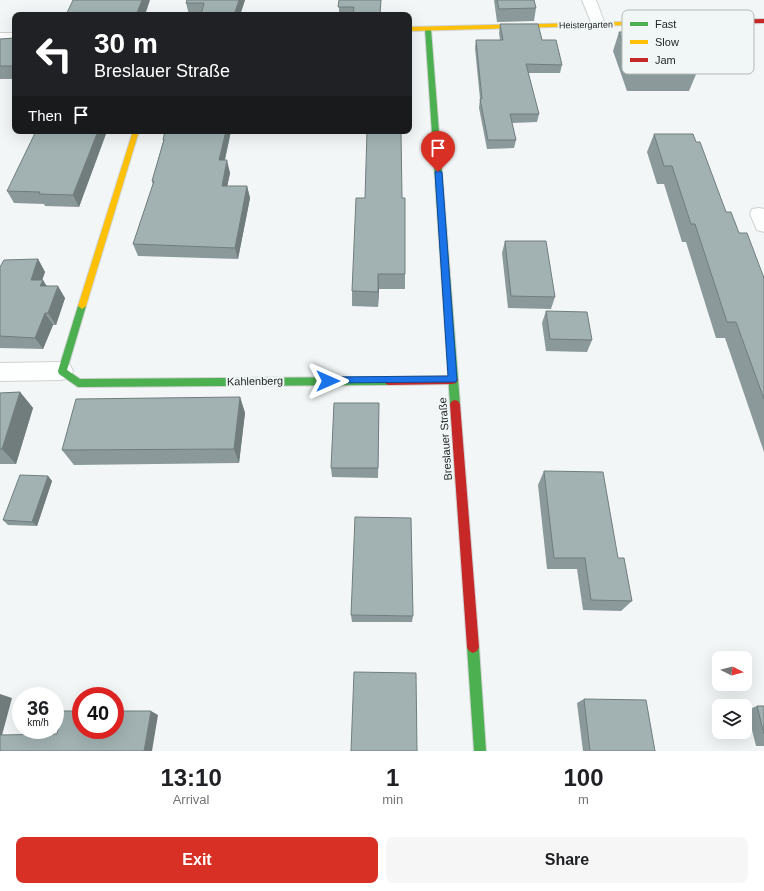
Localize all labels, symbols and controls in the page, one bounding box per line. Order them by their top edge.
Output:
legend [622,10,754,74]
text: Fast [655,18,676,30]
street label: Heistergarten [559,20,613,30]
icon: left [28,28,80,80]
text: 30 m [94,28,158,59]
text: Slow [655,36,679,48]
text: Jam [655,54,676,66]
text: Breslauer Straße [94,61,230,81]
icon: arrive [70,104,92,126]
text: Then [28,107,62,124]
pin [421,131,455,172]
icon: arrive [427,137,449,159]
position arrow [307,360,349,402]
street label: Kahlenberg [227,375,283,387]
street label: Breslauer Straße [436,397,454,481]
north arrow [712,651,752,691]
map controls [712,651,752,739]
speed limit sign: 40 [72,687,124,739]
text: 36 [27,697,49,719]
button: layers [712,699,752,739]
text: km/h [27,717,49,728]
text: 13:10 [160,764,222,791]
text: 1 [386,764,399,791]
text: 100 [564,764,604,791]
text: Arrival [173,792,210,807]
text: min [382,792,403,807]
text: m [578,792,589,807]
button: Exit [16,837,378,883]
button: Share [386,837,748,883]

